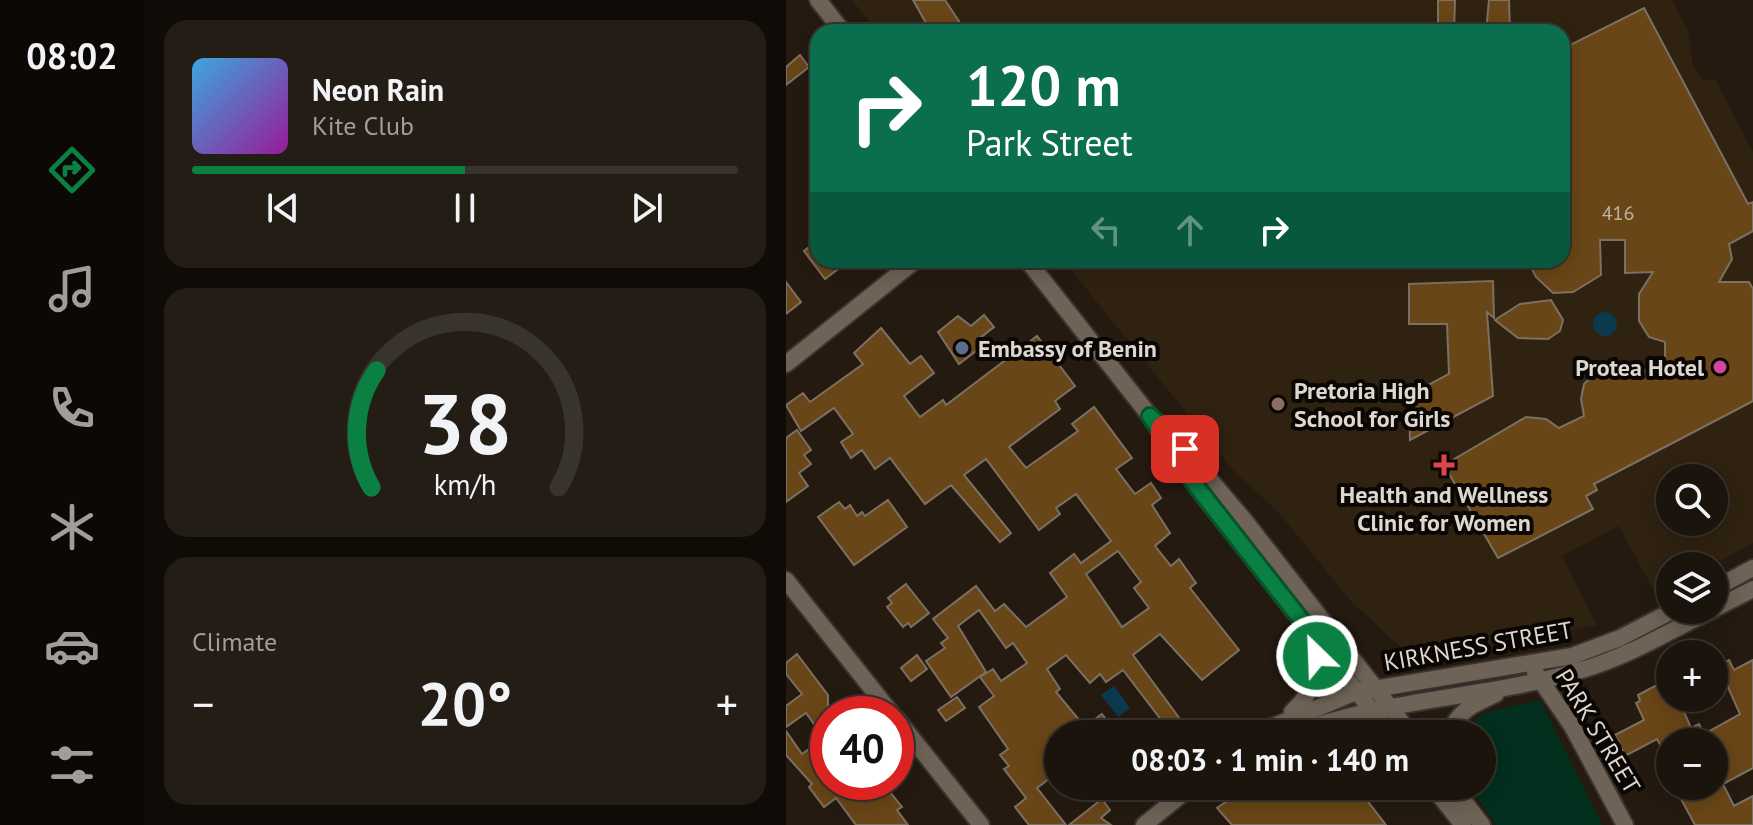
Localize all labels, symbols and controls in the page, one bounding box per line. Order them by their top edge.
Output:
text: 08:02 [26,32,118,79]
text: 120 m [966,49,1121,121]
icon: right [834,56,938,160]
text: Neon Rain [312,70,444,109]
text: Kite Club [312,109,414,142]
text: Park Street [966,119,1133,166]
icon: directions [44,142,100,198]
icon: previous [261,186,305,230]
icon: pause [443,186,487,230]
icon: next [625,186,669,230]
house number: 416 [1602,200,1634,226]
icon: left [1084,208,1128,252]
icon: ahead [1168,208,1212,252]
icon: right [1252,208,1296,252]
icon: music [44,261,100,317]
place label: Embassy of Benin [978,333,1157,364]
marker: Embassy of Benin [953,339,971,357]
place label: Protea Hotel [1575,352,1705,383]
marker: Protea Hotel [1711,358,1729,376]
text: 38 [418,369,512,477]
place label: Pretoria High School for Girls [1294,375,1450,434]
icon: phone [44,380,100,436]
marker: Pretoria High School for Girls [1269,395,1287,413]
pin [1151,415,1219,483]
icon: arrive [1163,427,1207,471]
marker: Health and Wellness Clinic for Women [1433,454,1455,476]
map controls [1656,464,1728,800]
button: search [1656,464,1728,536]
text: km/h [434,467,496,504]
place label: Health and Wellness Clinic for Women [1340,479,1548,538]
icon: climate [44,499,100,555]
button: layers [1656,552,1728,624]
position arrow [1275,614,1359,698]
street label: KIRKNESS STREET [1381,614,1575,678]
icon: car [44,618,100,674]
text: Climate [192,625,277,658]
button: + [1656,640,1728,712]
street label: PARK STREET [1549,663,1647,799]
text: 20° [418,664,512,742]
text: − [192,675,214,732]
text: + [716,675,738,732]
speed limit sign: 40 [810,696,914,800]
button: − [1656,728,1728,800]
icon: filters [44,737,100,793]
text: 08:03 · 1 min · 140 m [1131,740,1409,779]

